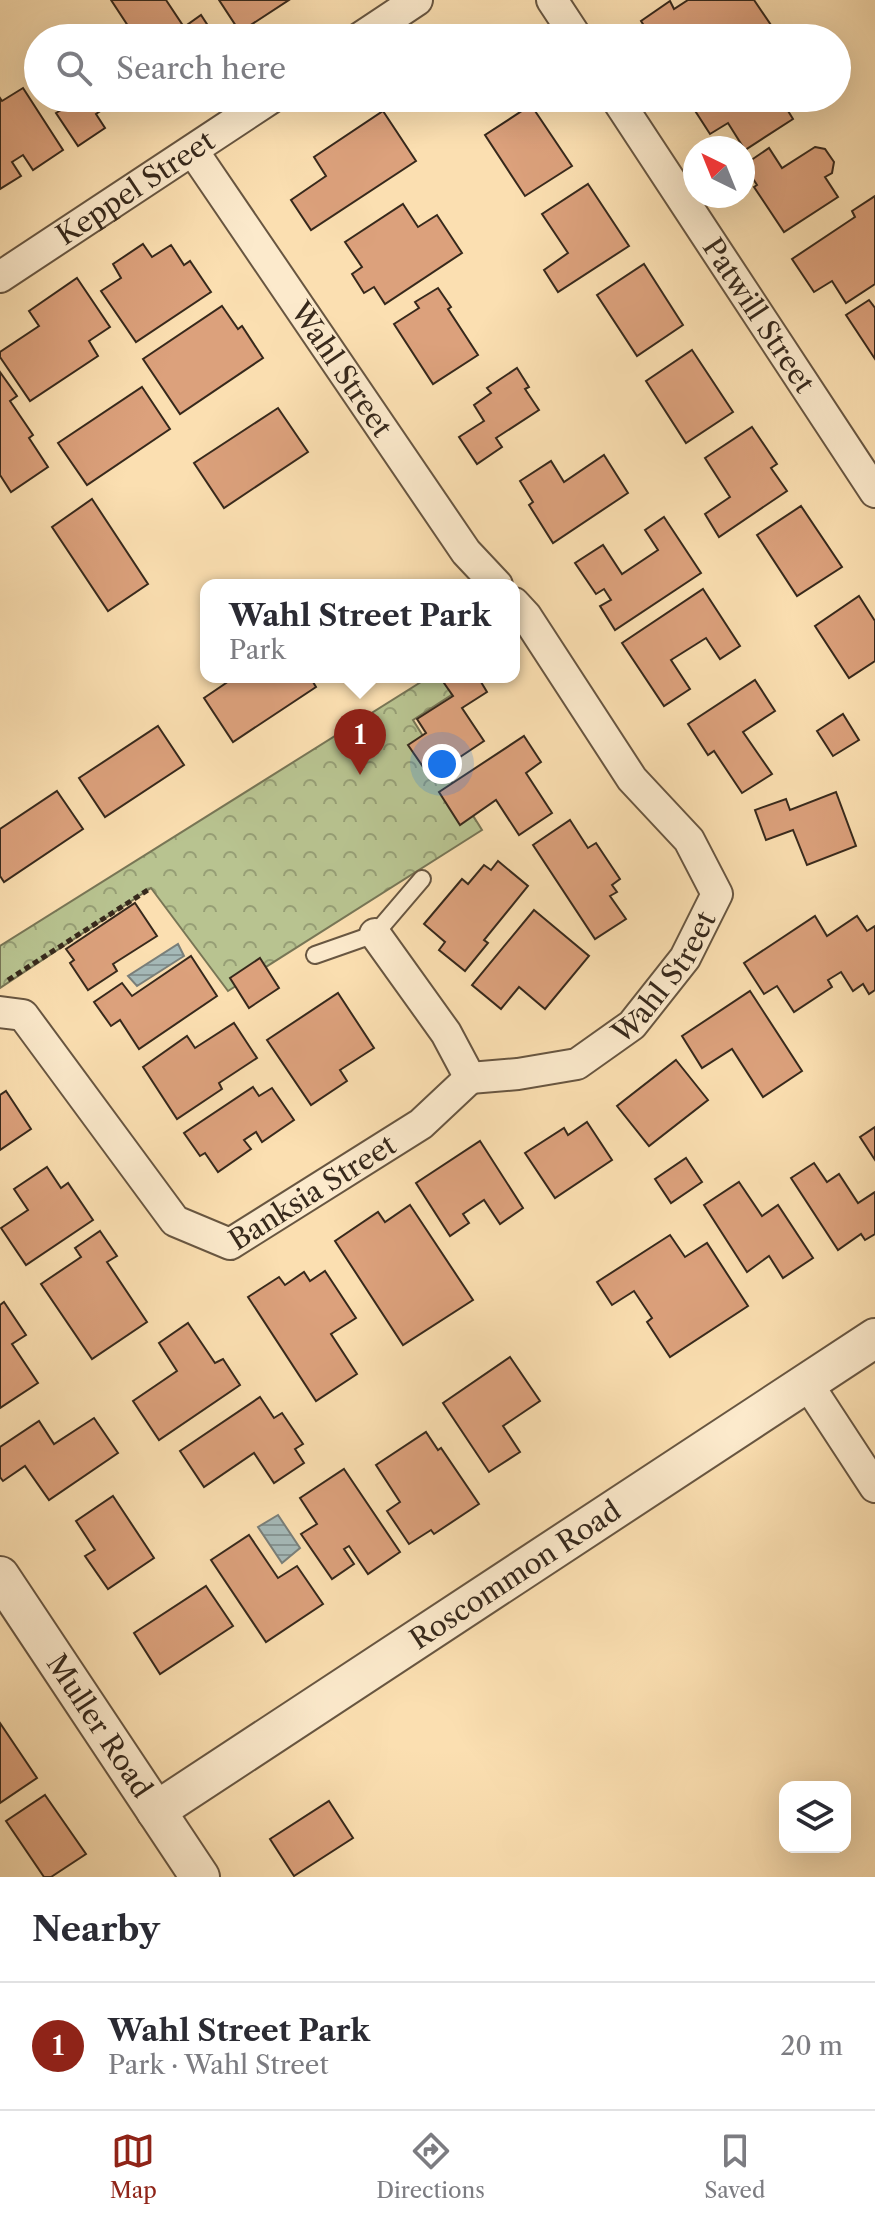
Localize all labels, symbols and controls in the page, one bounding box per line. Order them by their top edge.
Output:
search box [24,24,851,112]
icon: search [52,46,96,90]
text: Search here [116,50,286,87]
street label: Keppel Street [50,123,221,252]
north arrow [683,136,755,208]
street label: Patwill Street [696,232,822,399]
street label: Wahl Street [283,294,399,443]
popup [200,579,520,683]
text: Wahl Street Park [229,597,491,634]
text: Park [229,634,285,666]
pin: 1 [334,709,386,775]
your location [422,744,462,784]
street label: Wahl Street [605,905,723,1051]
street label: Banksia Street [223,1127,402,1257]
street label: Roscommon Road [403,1493,627,1656]
street label: Muller Road [40,1648,160,1804]
map controls [779,1781,851,1853]
button: layers [779,1781,851,1853]
text: Nearby [32,1908,160,1950]
text: Wahl Street Park [108,2012,370,2049]
text: 1 [52,2030,64,2062]
text: 20 m [780,2030,843,2062]
text: Park · Wahl Street [108,2049,329,2081]
tab: Map [110,2129,157,2204]
tab: Directions [376,2129,485,2204]
tab: Saved [704,2129,765,2204]

